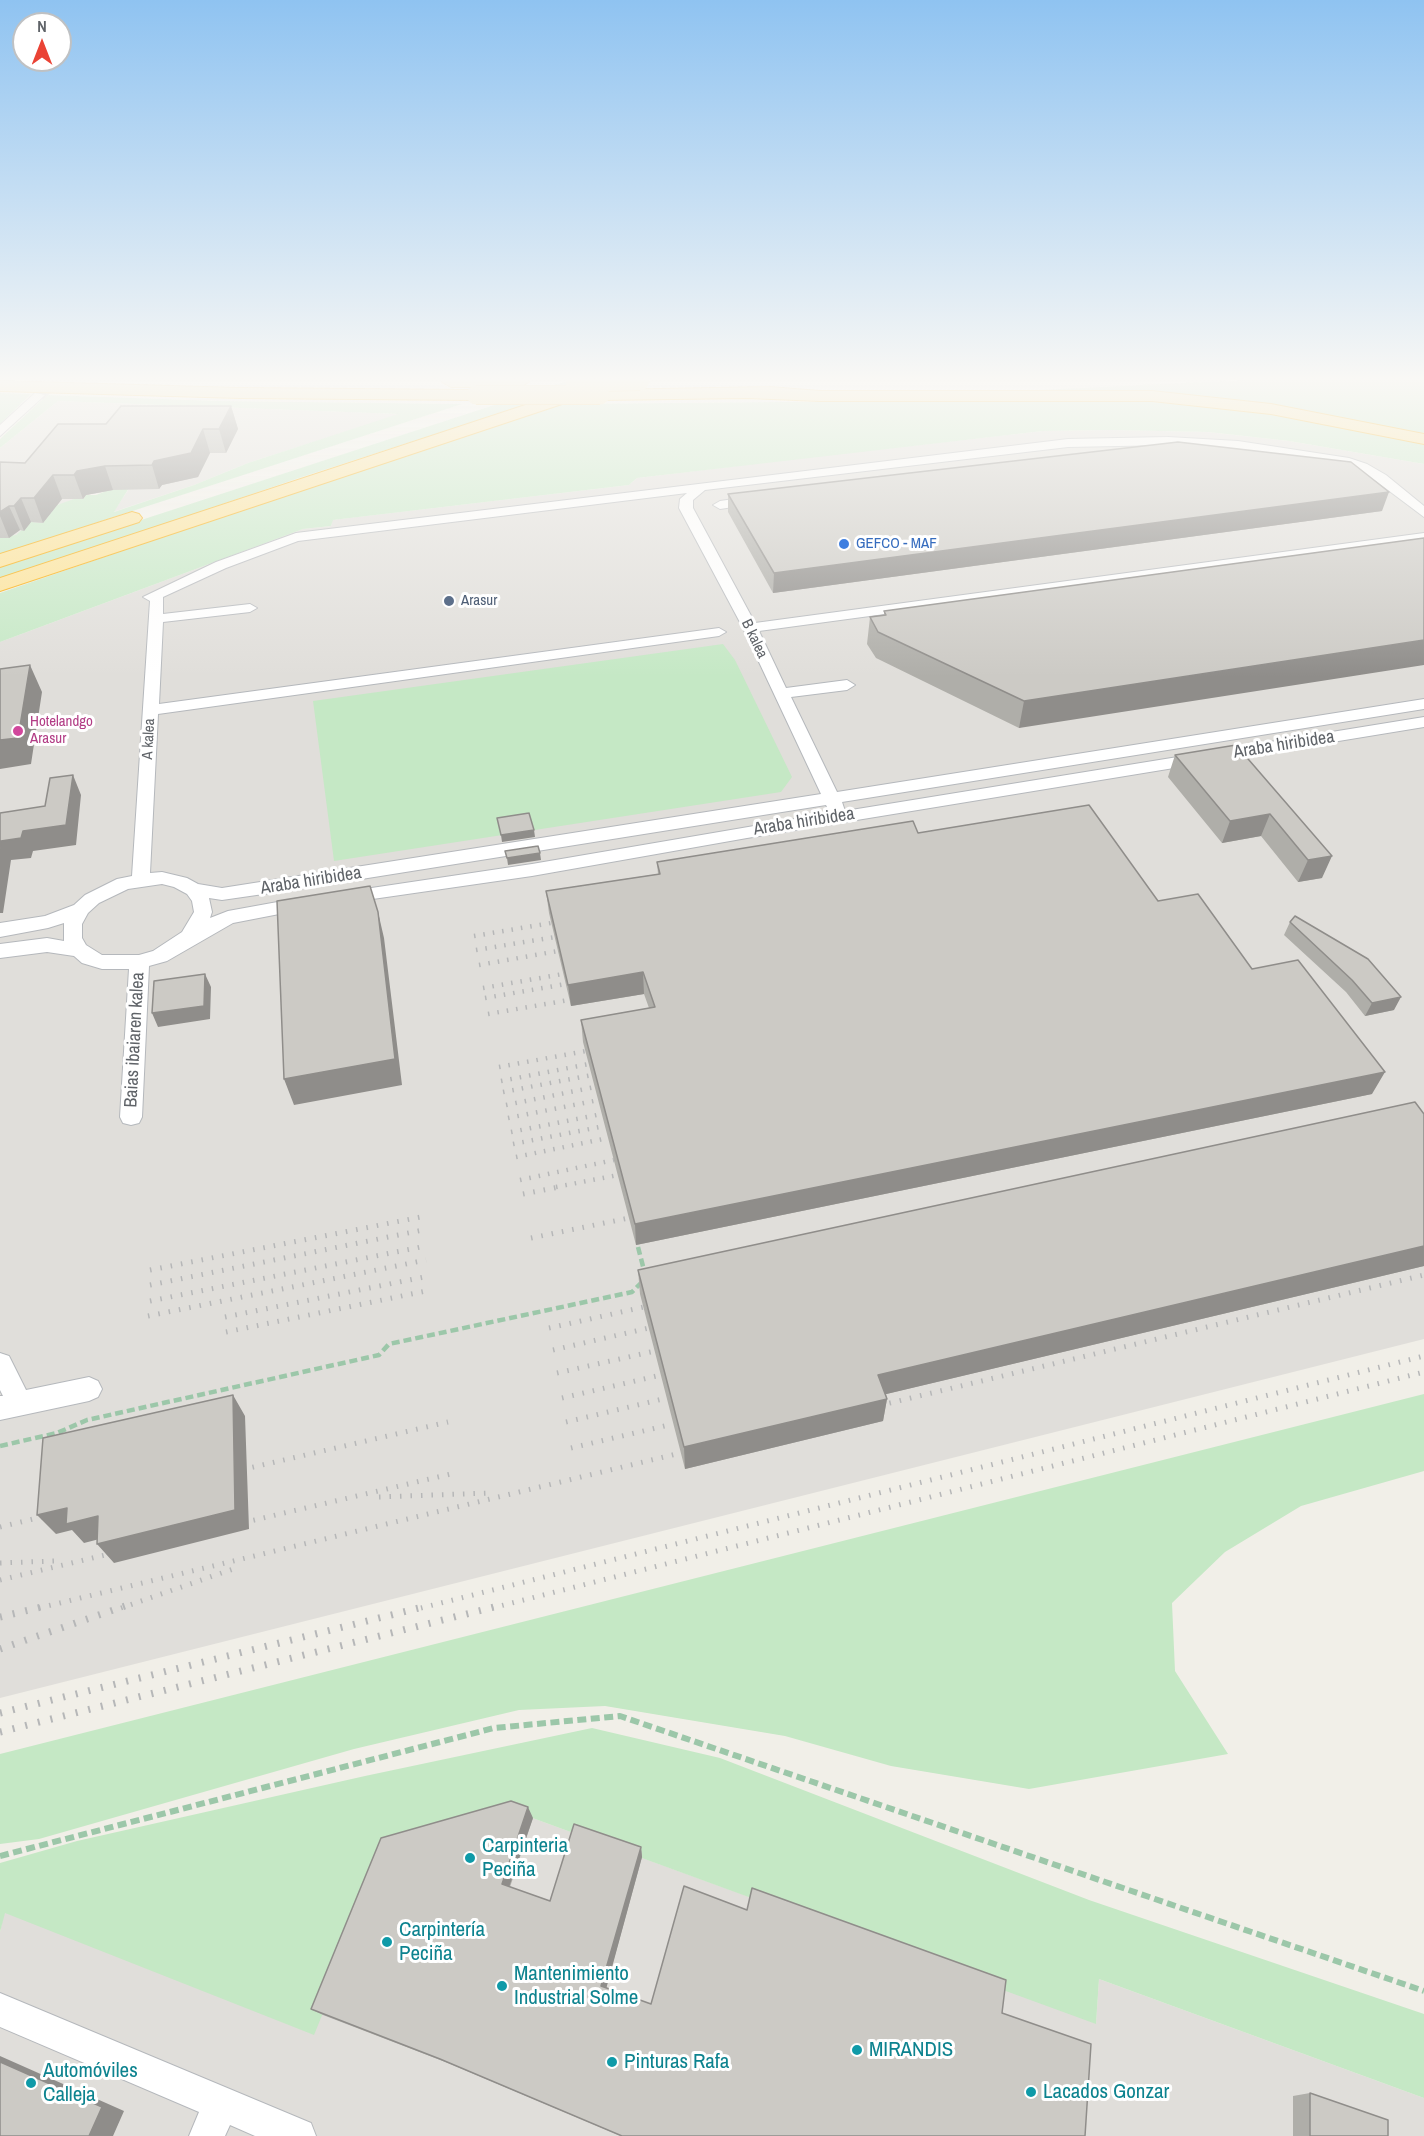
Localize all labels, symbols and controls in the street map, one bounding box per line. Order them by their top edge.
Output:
north arrow [12,12,72,72]
text: N [37,15,47,37]
place label: GEFCO - MAF [856,535,937,553]
marker: GEFCO - MAF [837,537,851,551]
place label: Arasur [461,592,497,610]
marker: Arasur [442,594,456,608]
street label: B kalea [737,617,771,661]
place label: Hotelandgo Arasur [30,713,93,748]
street label: A kalea [139,718,159,760]
marker: Hotelandgo Arasur [11,724,25,738]
street label: Araba hiribidea [1232,726,1336,764]
street label: Araba hiribidea [752,803,856,841]
street label: Araba hiribidea [259,862,363,900]
street label: Baias ibaiaren kalea [121,972,149,1108]
place label: Carpinteria Peciña [482,1833,568,1883]
marker: Carpinteria Peciña [463,1851,477,1865]
place label: Carpintería Peciña [399,1917,485,1967]
marker: Carpintería Peciña [380,1935,394,1949]
place label: Mantenimiento Industrial Solme [514,1961,638,2011]
marker: Mantenimiento Industrial Solme [495,1979,509,1993]
place label: MIRANDIS [869,2037,953,2063]
marker: MIRANDIS [850,2043,864,2057]
place label: Pinturas Rafa [624,2049,729,2075]
marker: Pinturas Rafa [605,2055,619,2069]
place label: Automóviles Calleja [43,2058,138,2108]
marker: Automóviles Calleja [24,2076,38,2090]
place label: Lacados Gonzar [1043,2079,1169,2105]
marker: Lacados Gonzar [1024,2085,1038,2099]

